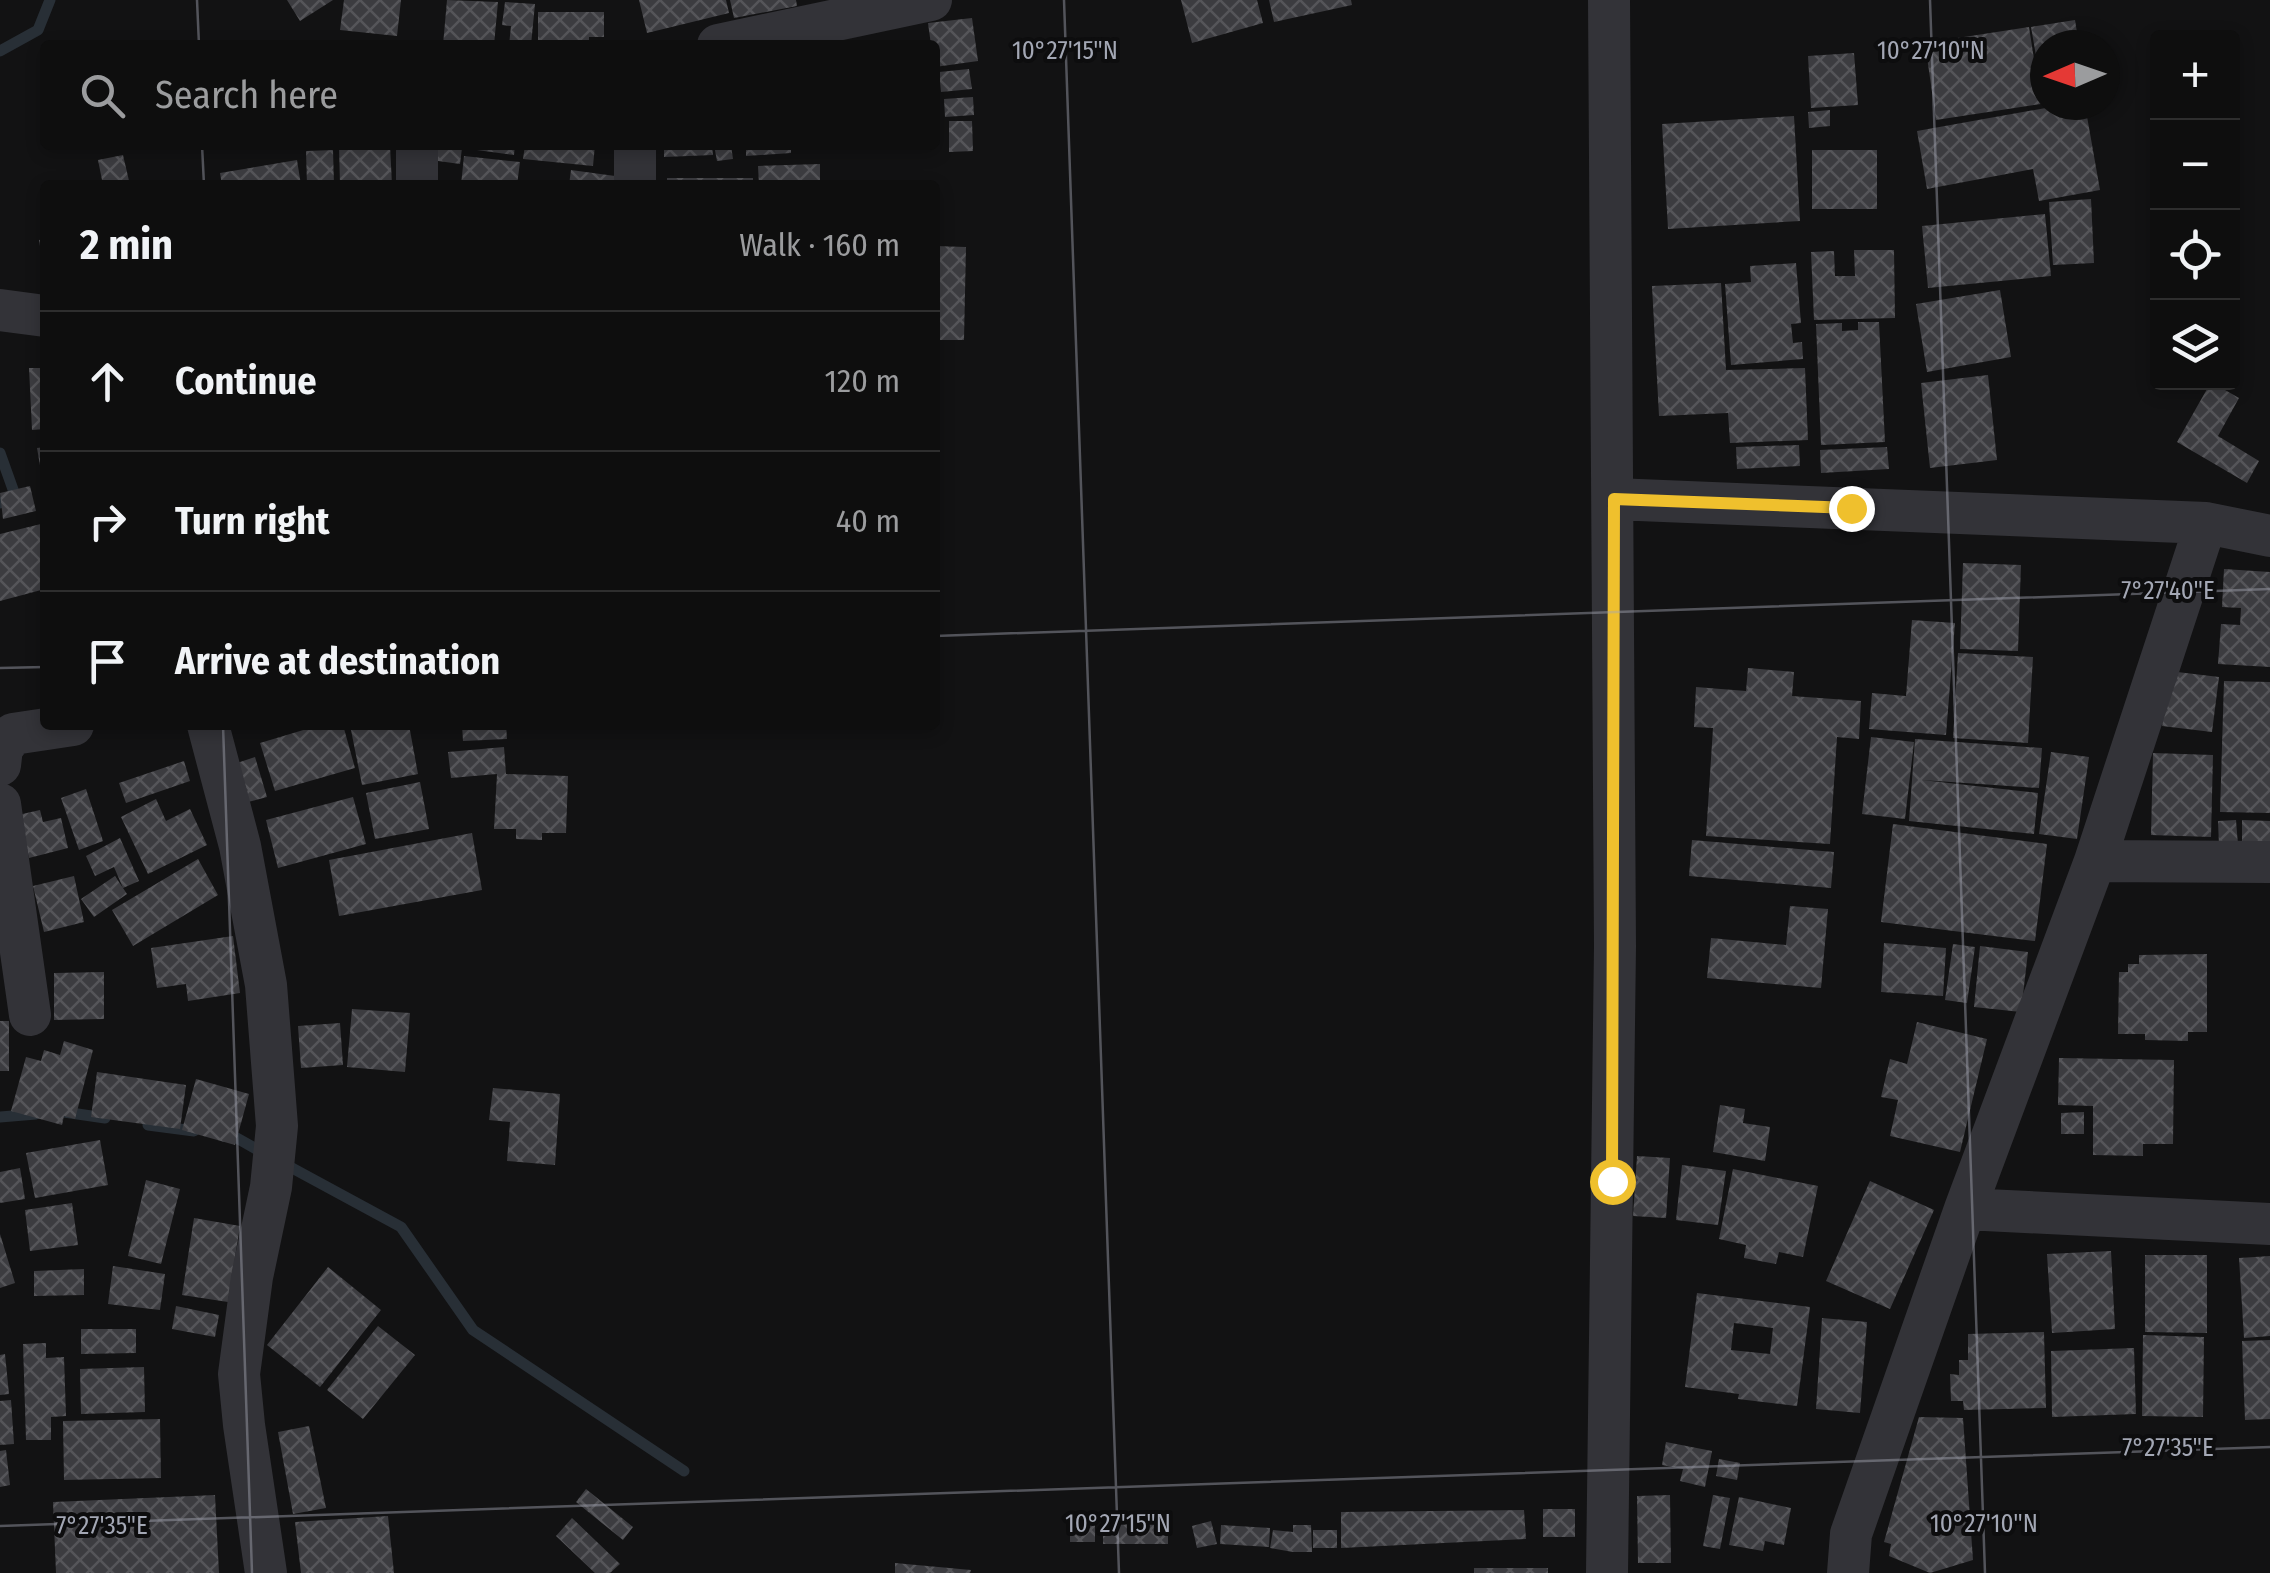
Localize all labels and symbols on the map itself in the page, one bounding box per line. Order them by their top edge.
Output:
north arrow [2030,30,2120,120]
text: 10°27'15"N [1012,36,1118,66]
text: 10°27'10"N [1877,36,1985,66]
route end [1829,486,1875,532]
text: 7°27'40"E [2121,576,2215,606]
route start [1590,1159,1636,1205]
text: 7°27'35"E [2122,1433,2214,1463]
text: 10°27'15"N [1065,1509,1171,1539]
text: 10°27'10"N [1930,1509,2038,1539]
text: 7°27'35"E [56,1511,148,1541]

